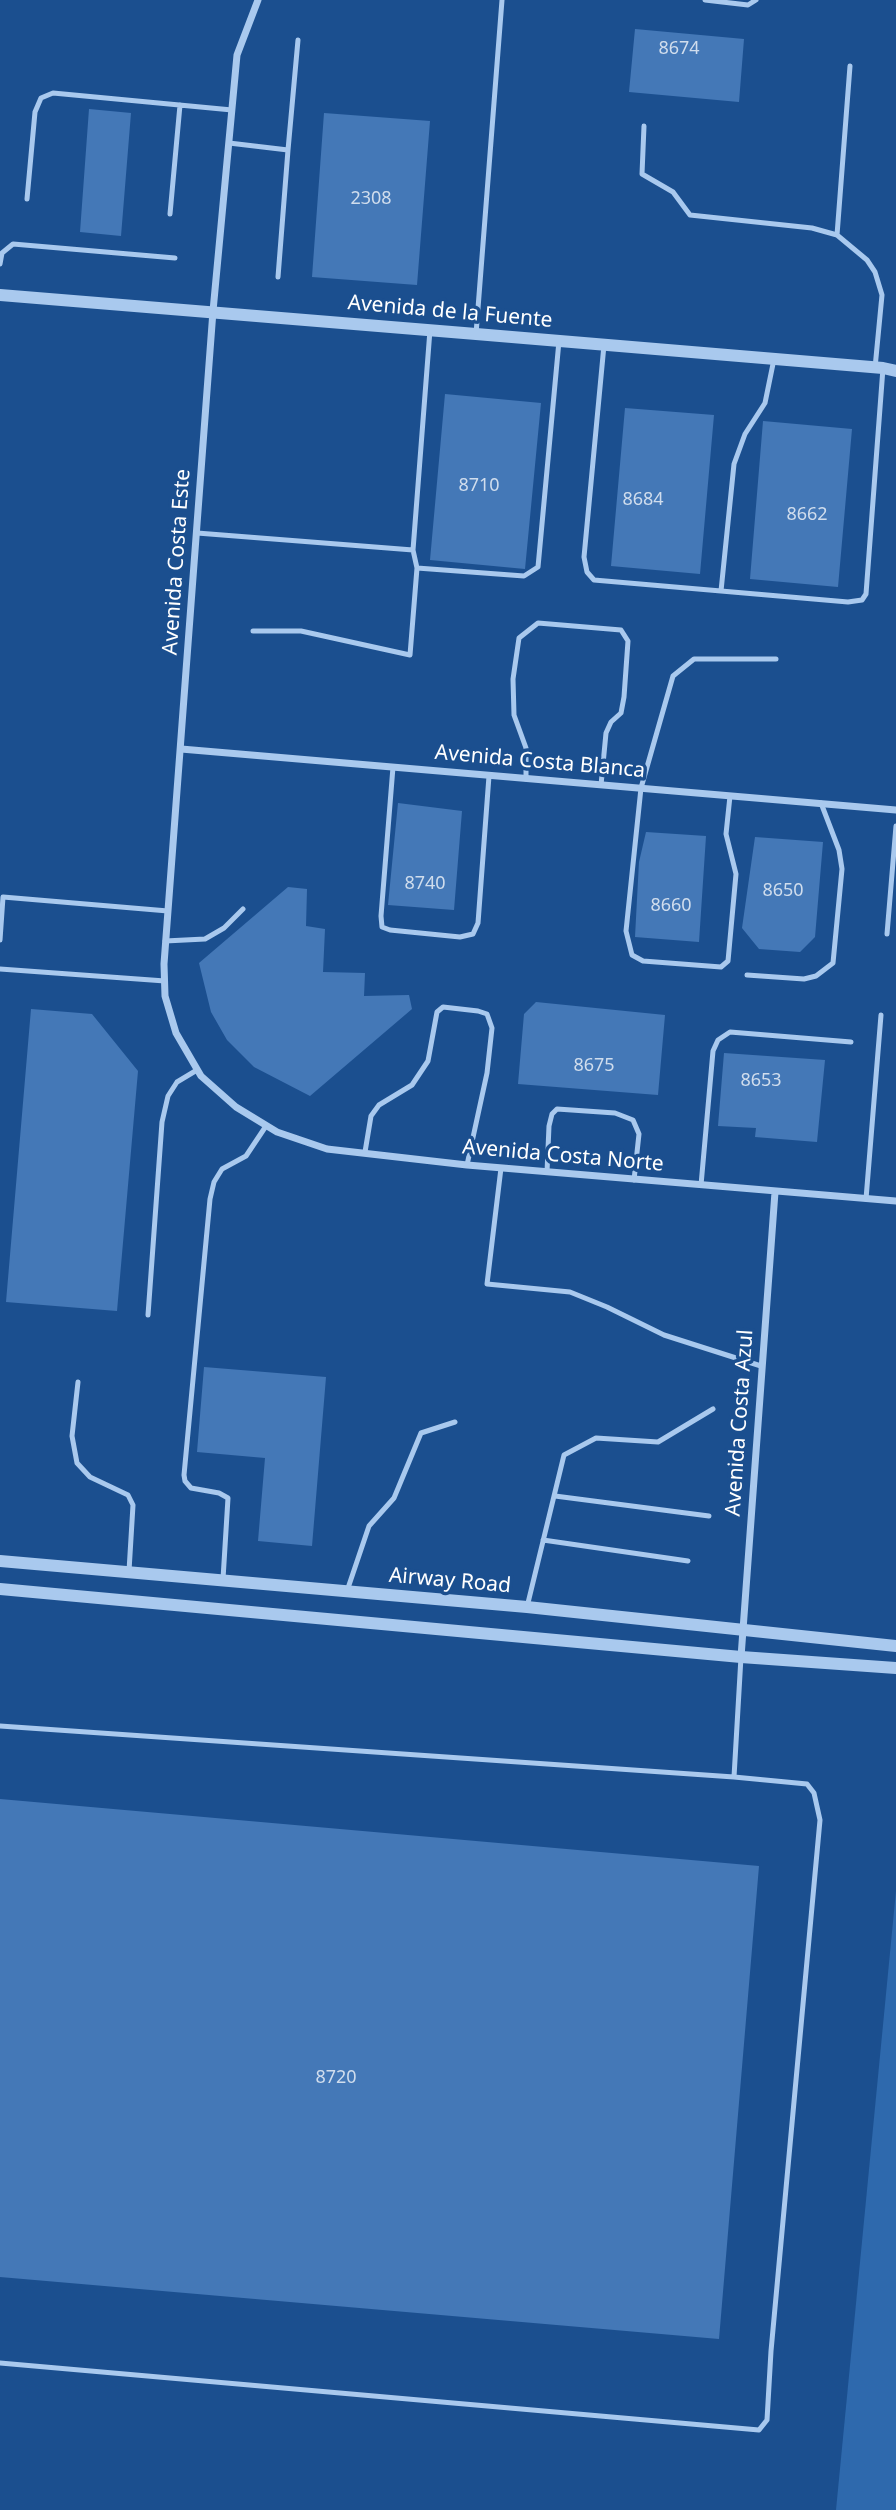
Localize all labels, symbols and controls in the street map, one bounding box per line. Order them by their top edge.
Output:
house number: 8674 [658,38,700,60]
house number: 2308 [350,188,392,210]
street label: Avenida de la Fuente [347,290,553,334]
street label: Avenida Costa Este [158,468,196,656]
house number: 8710 [458,475,500,497]
house number: 8684 [622,489,664,511]
house number: 8662 [786,504,828,526]
street label: Avenida Costa Blanca [434,740,646,784]
house number: 8740 [404,873,446,895]
house number: 8650 [762,880,804,902]
house number: 8660 [650,895,692,917]
house number: 8675 [573,1055,615,1077]
house number: 8653 [740,1070,782,1092]
street label: Avenida Costa Norte [461,1135,665,1177]
street label: Avenida Costa Azul [721,1329,759,1517]
street label: Airway Road [388,1563,512,1599]
house number: 8720 [315,2067,357,2089]

